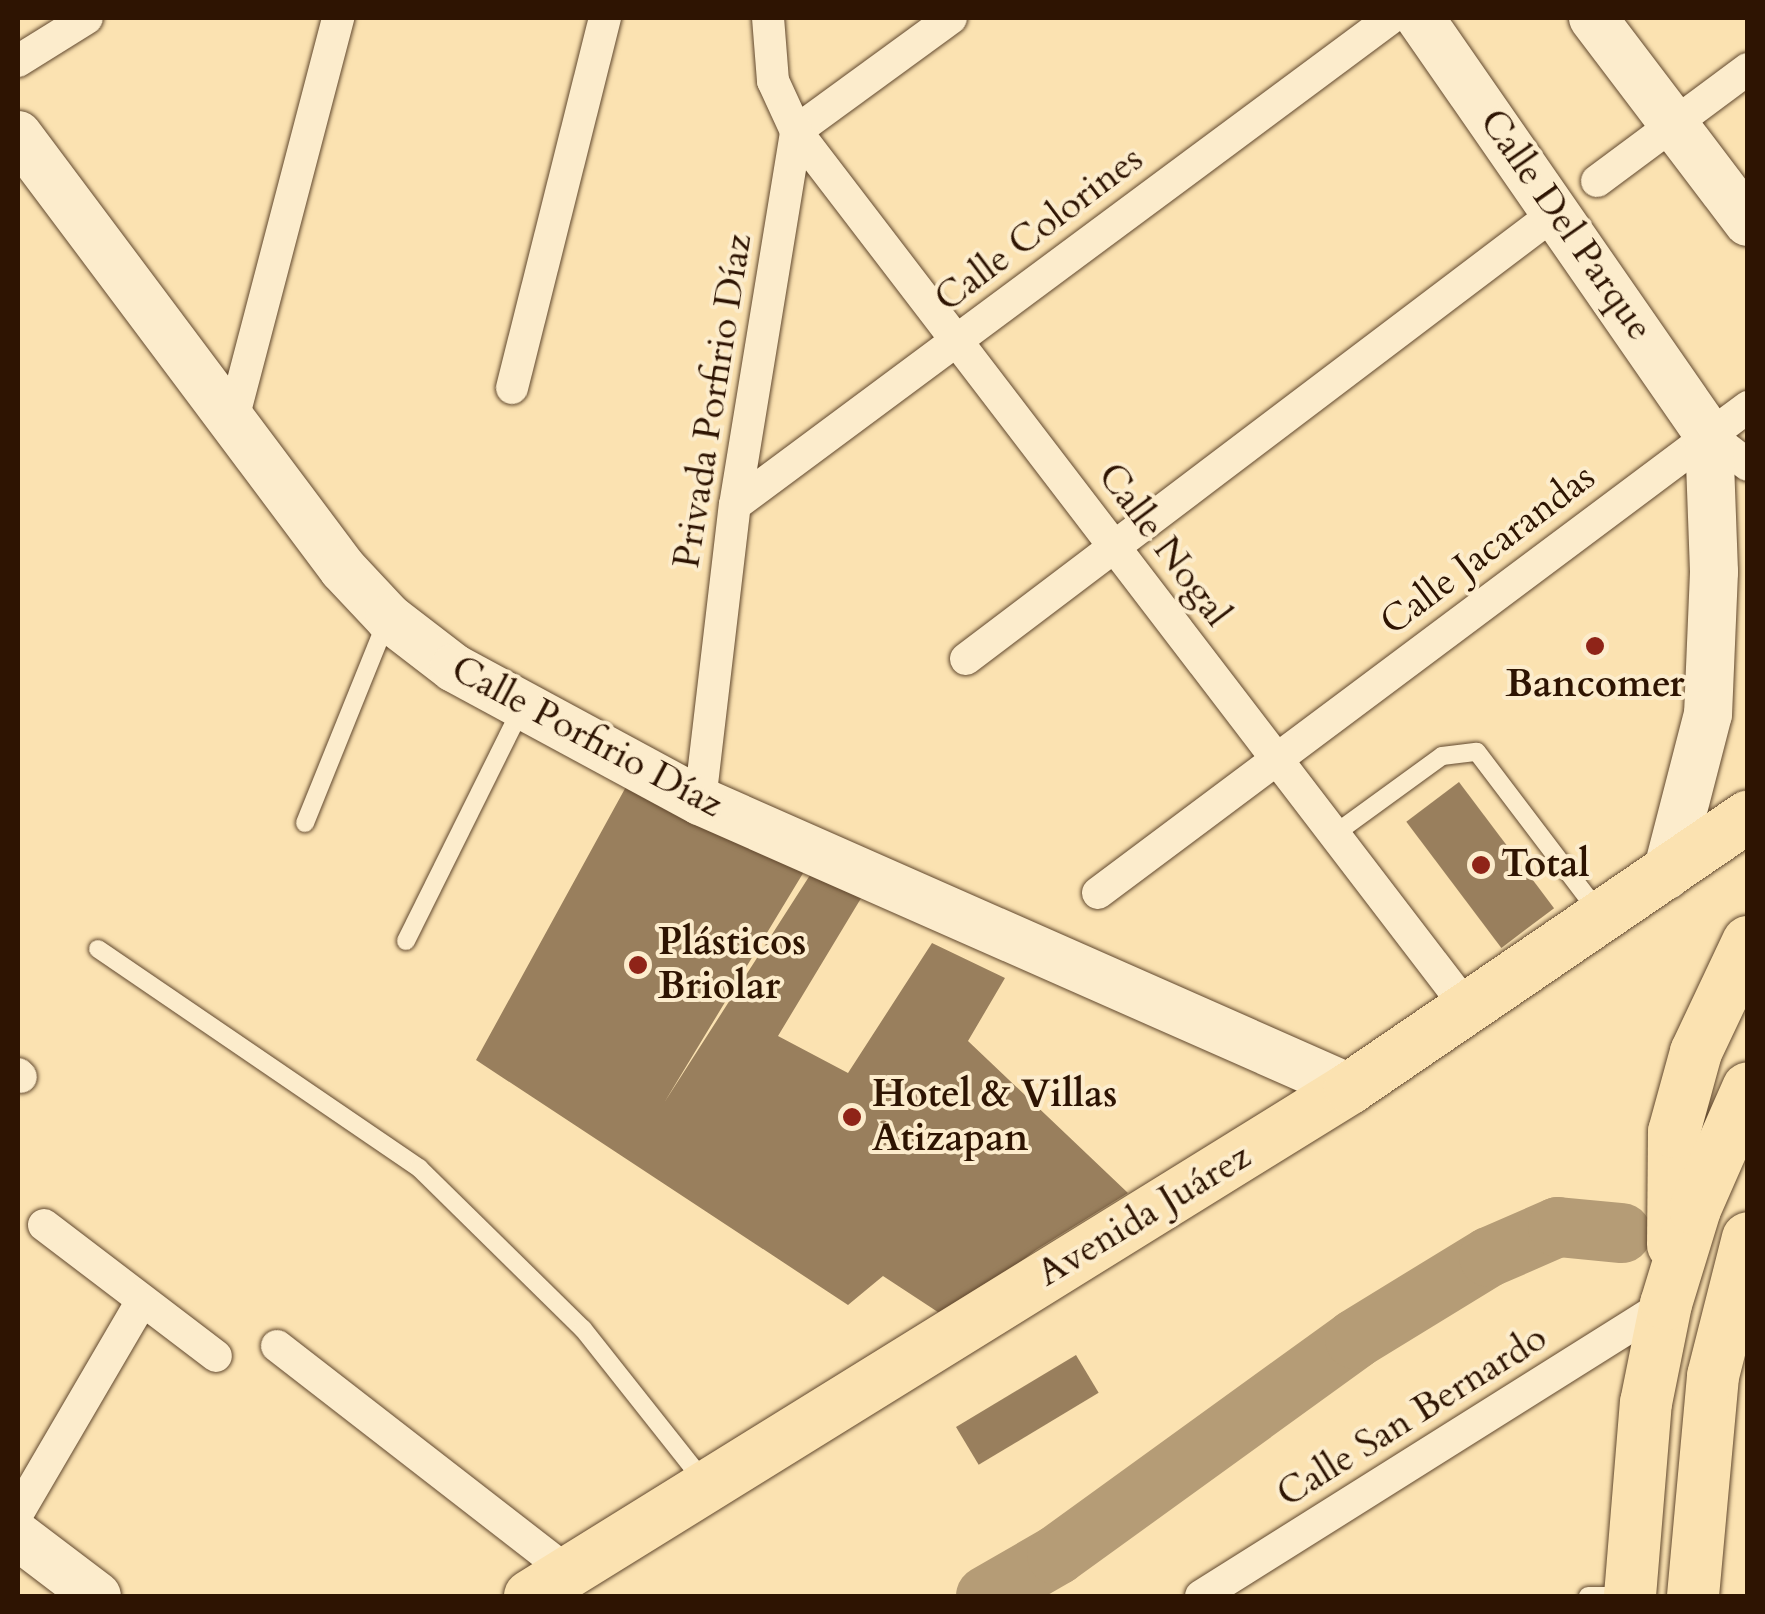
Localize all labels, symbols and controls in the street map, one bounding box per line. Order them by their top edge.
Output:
street label: Calle Del Parque [1469,101,1663,349]
street label: Calle Colorines [926,136,1152,322]
street label: Privada Porfirio Díaz [664,230,762,572]
street label: Calle Nogal [1088,454,1240,636]
street label: Calle Jacarandas [1372,455,1604,645]
marker: Bancomer [1584,635,1606,657]
street label: Calle Porfirio Díaz [444,646,730,828]
place label: Bancomer [1506,662,1684,708]
place label: Total [1501,842,1590,888]
marker: Total [1470,854,1492,876]
place label: Plásticos Briolar [658,920,806,1009]
marker: Plásticos Briolar [627,954,649,976]
place label: Hotel & Villas Atizapan [872,1072,1117,1162]
marker: Hotel & Villas Atizapan [841,1106,863,1128]
street label: Avenida Juárez [1029,1133,1259,1297]
street label: Calle San Bernardo [1269,1315,1555,1517]

